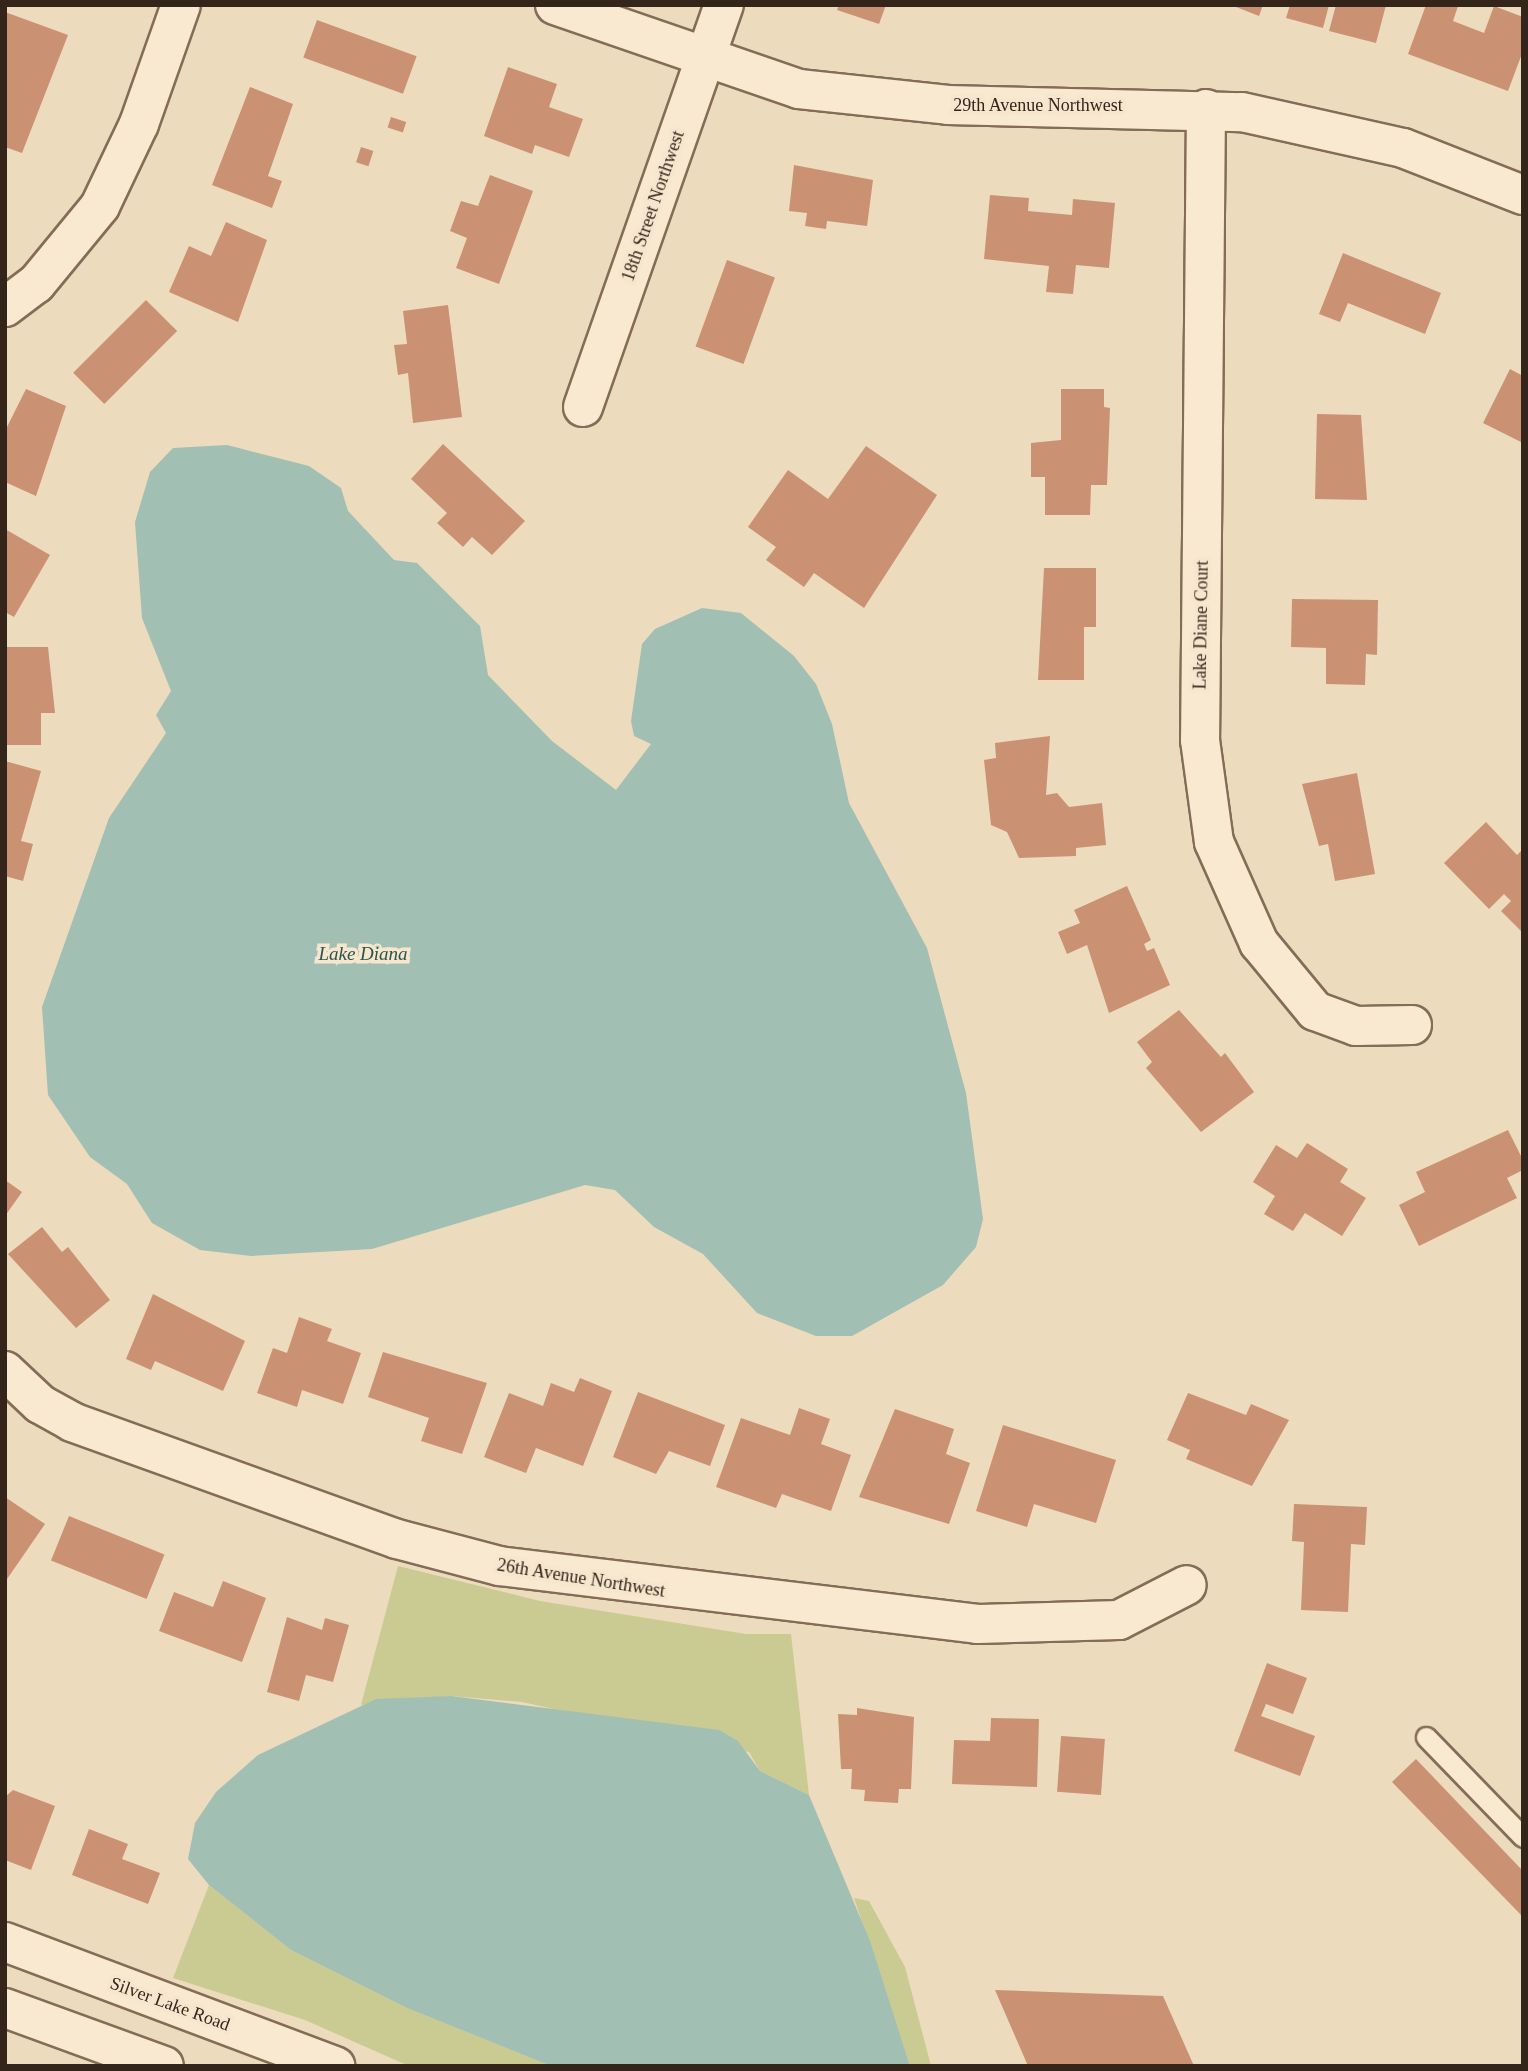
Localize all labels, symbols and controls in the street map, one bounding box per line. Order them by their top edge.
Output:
street label: 29th Avenue Northwest [953,94,1123,116]
street label: 18th Street Northwest [617,128,689,284]
street label: Lake Diane Court [1189,560,1213,690]
water label: Lake Diana [318,943,408,965]
street label: 26th Avenue Northwest [495,1554,667,1602]
street label: Silver Lake Road [107,1972,233,2036]

